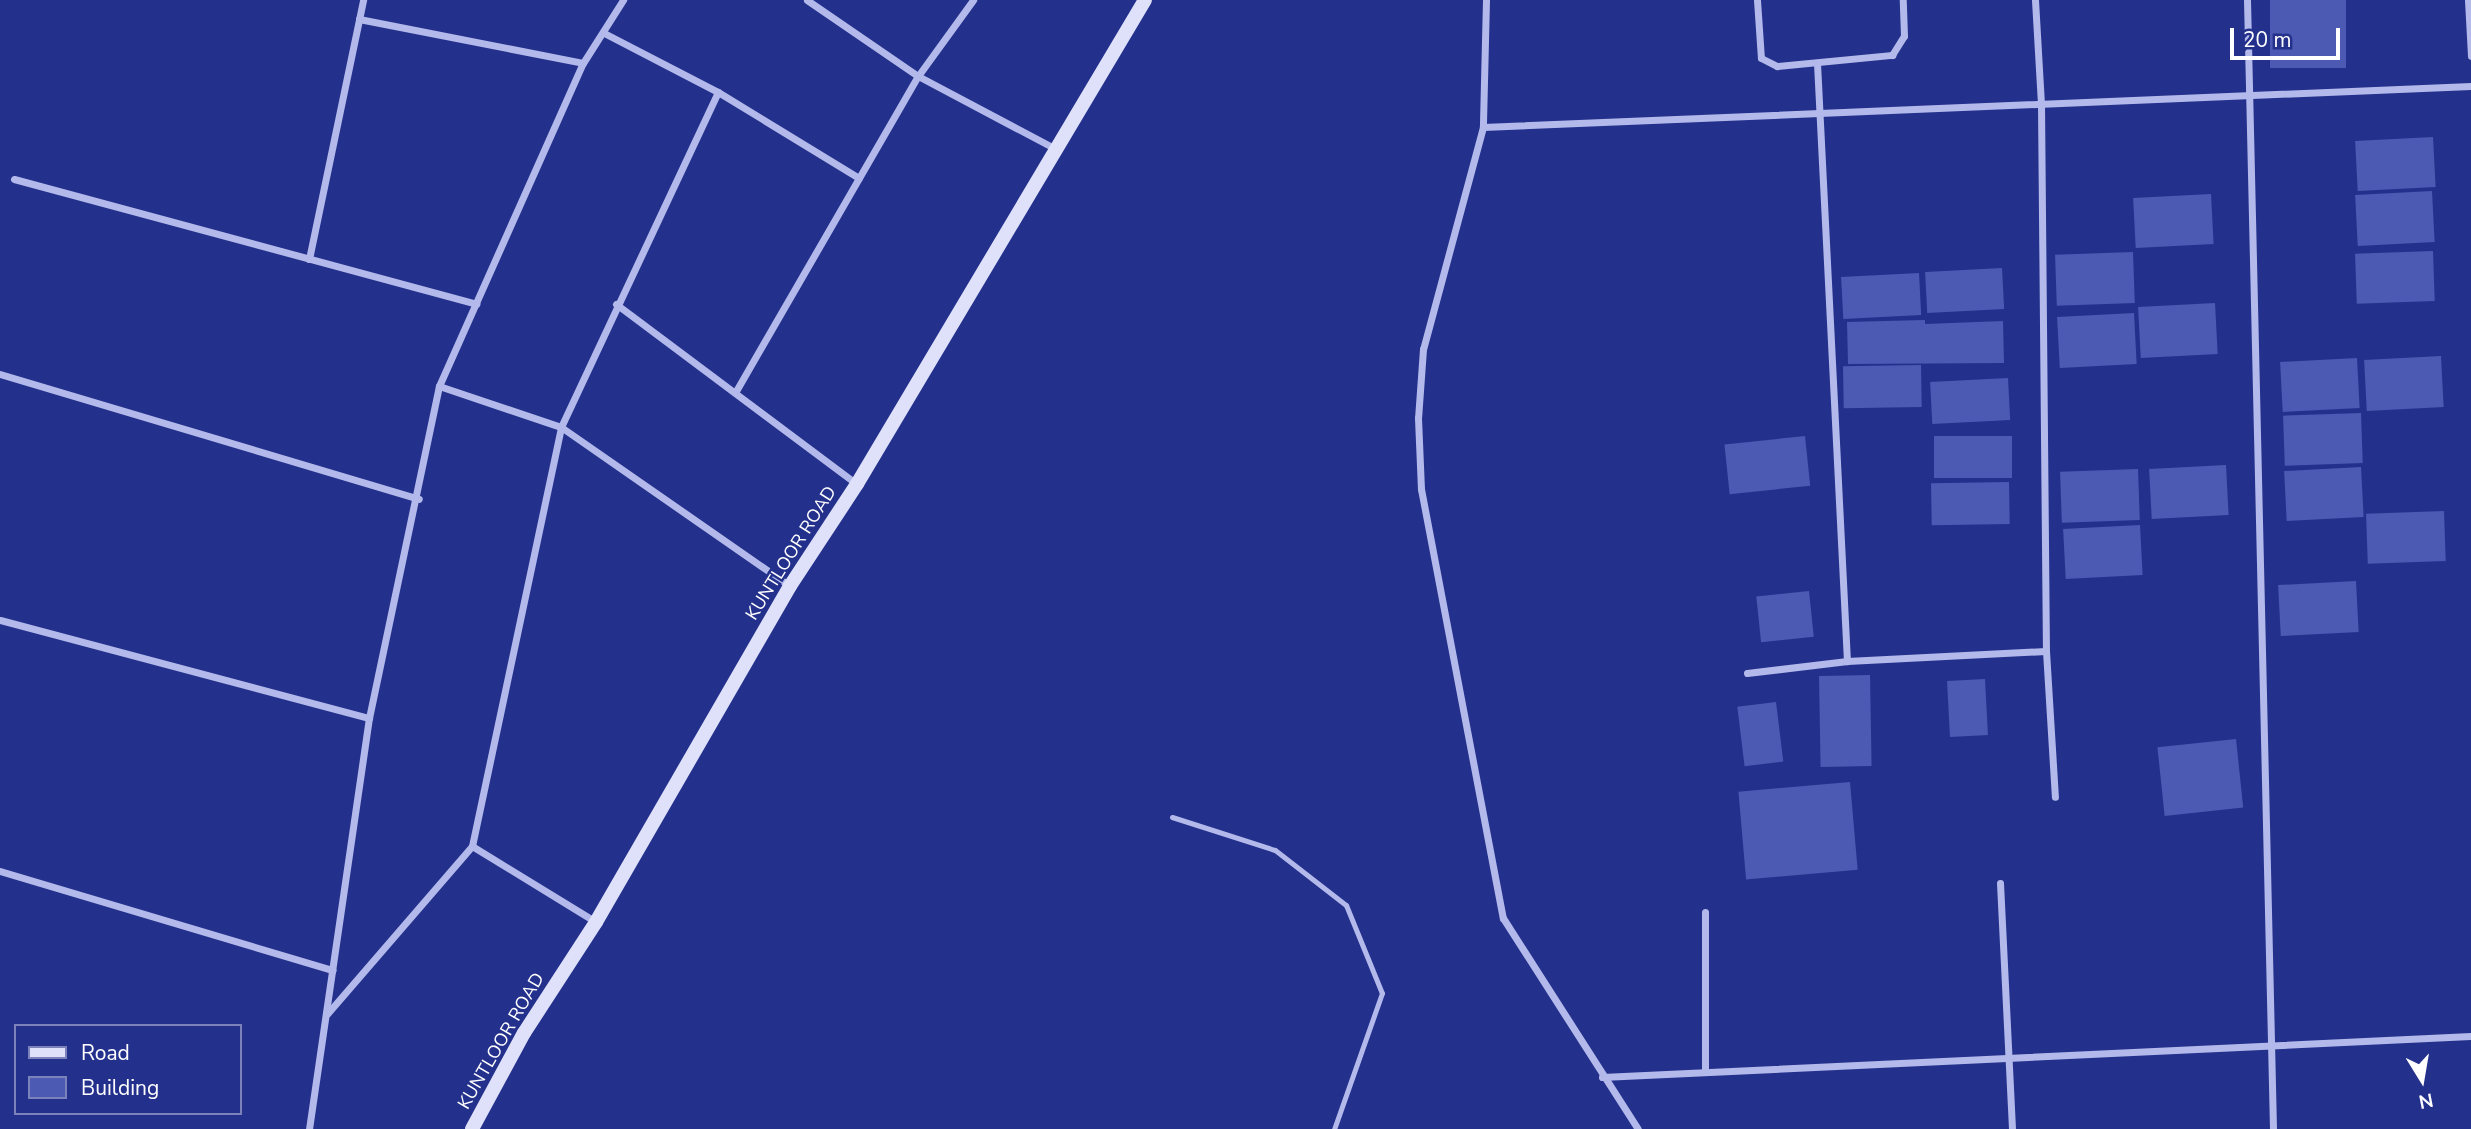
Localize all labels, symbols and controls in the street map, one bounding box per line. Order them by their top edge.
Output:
scale bar [2233,14,2343,58]
text: 20 m [2243,26,2292,54]
street label: KUNTLOOR ROAD [741,482,841,624]
street label: KUNTLOOR ROAD [453,969,549,1113]
legend [14,1024,242,1115]
text: Road [81,1039,130,1067]
north arrow [2387,1045,2457,1115]
text: Building [81,1074,159,1102]
text: N [2417,1086,2435,1115]

